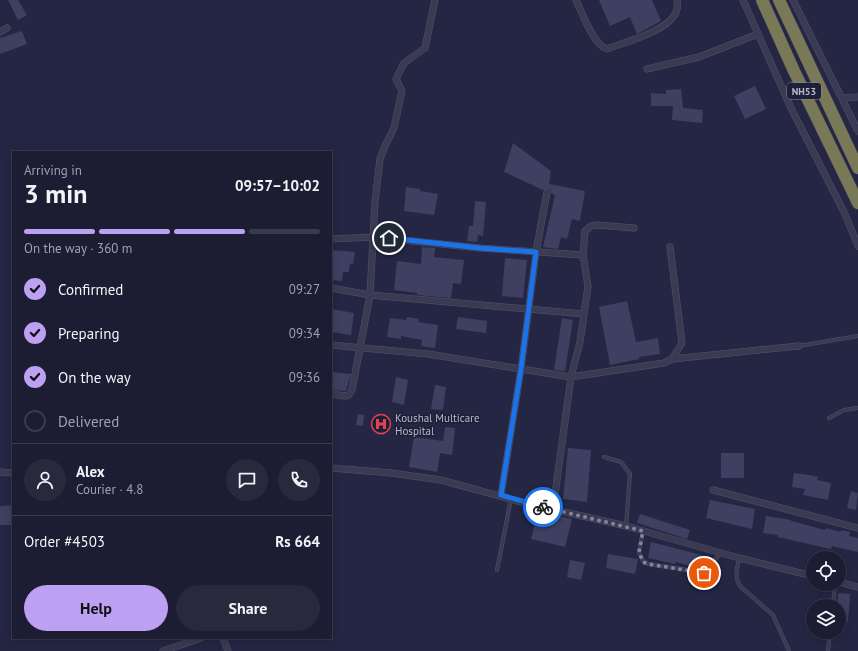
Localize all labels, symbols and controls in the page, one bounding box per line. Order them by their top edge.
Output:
road number: NH53 [787,83,821,99]
text: Arriving in [24,162,82,179]
text: 09:57–10:02 [235,176,320,195]
text: 3 min [24,177,87,210]
pin [372,221,406,255]
icon: home [378,227,400,249]
text: On the way · 360 m [24,240,132,257]
icon: check [24,278,46,300]
text: Confirmed [58,280,123,299]
text: 09:27 [289,281,320,298]
icon: check [24,322,46,344]
text: Preparing [58,324,120,343]
text: 09:34 [289,325,320,342]
icon: check [24,366,46,388]
text: On the way [58,368,131,387]
text: 09:36 [289,369,320,386]
place label: Koushal Multicare Hospital [395,411,480,438]
text: Delivered [58,412,119,431]
hospital icon: Koushal Multicare Hospital [370,413,392,435]
button: person [24,459,66,501]
button: chat [226,459,268,501]
button: phone [278,459,320,501]
text: Alex [76,462,105,481]
text: Courier · 4.8 [76,481,143,498]
courier [523,487,563,527]
icon: bike [532,496,554,518]
text: Order #4503 [24,532,105,551]
text: Rs 664 [275,532,320,551]
map controls [806,551,846,639]
button: locate [806,551,846,591]
pin [687,556,721,590]
icon: bag [693,562,715,584]
button: Help [24,585,168,631]
button: Share [176,585,320,631]
button: layers [806,599,846,639]

